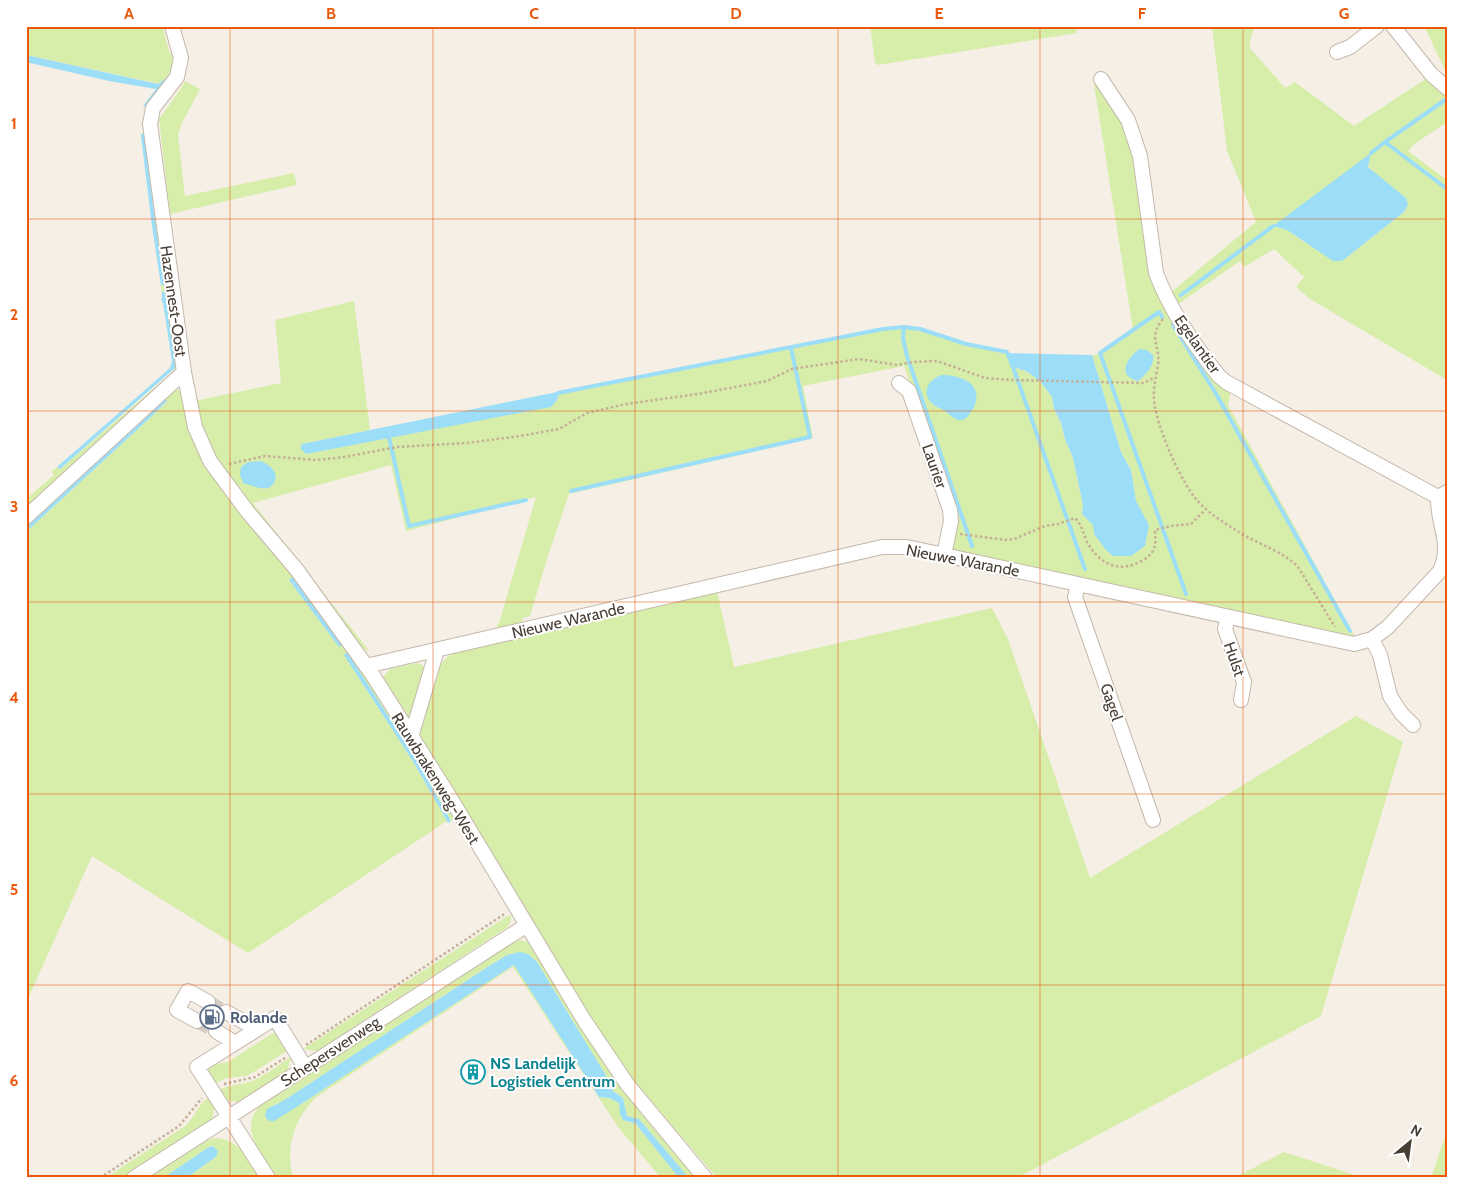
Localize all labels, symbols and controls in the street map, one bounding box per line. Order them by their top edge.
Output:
text: A [124,4,134,23]
text: B [326,4,336,23]
text: C [529,4,539,23]
text: D [730,4,742,23]
text: E [934,4,944,23]
text: F [1138,4,1147,23]
text: G [1339,4,1349,23]
text: 1 [11,114,17,133]
street label: Hazennest-Oost [156,244,191,359]
text: 2 [10,305,18,324]
street label: Egelantier [1171,311,1225,378]
street label: Laurier [918,441,951,492]
text: 3 [10,497,18,516]
street label: Nieuwe Warande [905,540,1021,581]
street label: Nieuwe Warande [510,598,626,643]
street label: Hulst [1220,639,1249,680]
street label: Gagel [1096,681,1127,724]
text: 4 [9,688,19,707]
street label: Rauwbrakenweg-West [387,709,484,848]
text: 5 [10,880,18,899]
fuel station icon: Rolande [199,1004,225,1030]
place label: Rolande [230,1008,287,1027]
street label: Schepersvenweg [277,1012,384,1091]
place label: NS Landelijk Logistiek Centrum [490,1054,615,1091]
building icon: NS Landelijk Logistiek Centrum [460,1059,486,1085]
text: 6 [10,1071,19,1090]
north arrow [1386,1116,1436,1166]
text: N [1408,1120,1425,1141]

